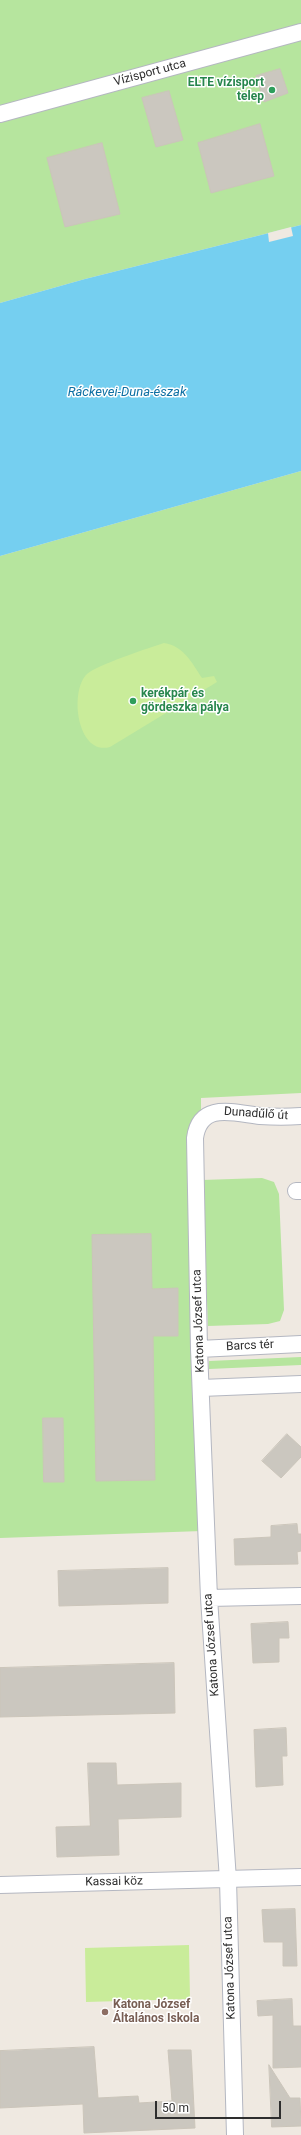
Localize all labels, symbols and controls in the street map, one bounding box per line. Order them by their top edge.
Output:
street label: Vízisport utca [112,56,188,90]
place label: ELTE vízisport telep [188,76,264,104]
marker: ELTE vízisport telep [267,85,277,95]
water label: Ráckevei-Duna-észak [68,385,186,401]
place label: kerékpár és gördeszka pálya [141,687,229,715]
marker: kerékpár és gördeszka pálya [128,696,138,706]
street label: Dunadűlő út [223,1105,289,1123]
street label: Katona József utca [190,1269,208,1373]
street label: Barcs tér [226,1338,274,1354]
street label: Katona József utca [201,1593,223,1697]
street label: Kassai köz [85,1874,143,1890]
street label: Katona József utca [221,1916,239,2020]
place label: Katona József Általános Iskola [113,1998,199,2026]
marker: Katona József Általános Iskola [100,2007,110,2017]
scale bar [157,2093,283,2119]
text: 50 m [162,2101,189,2115]

